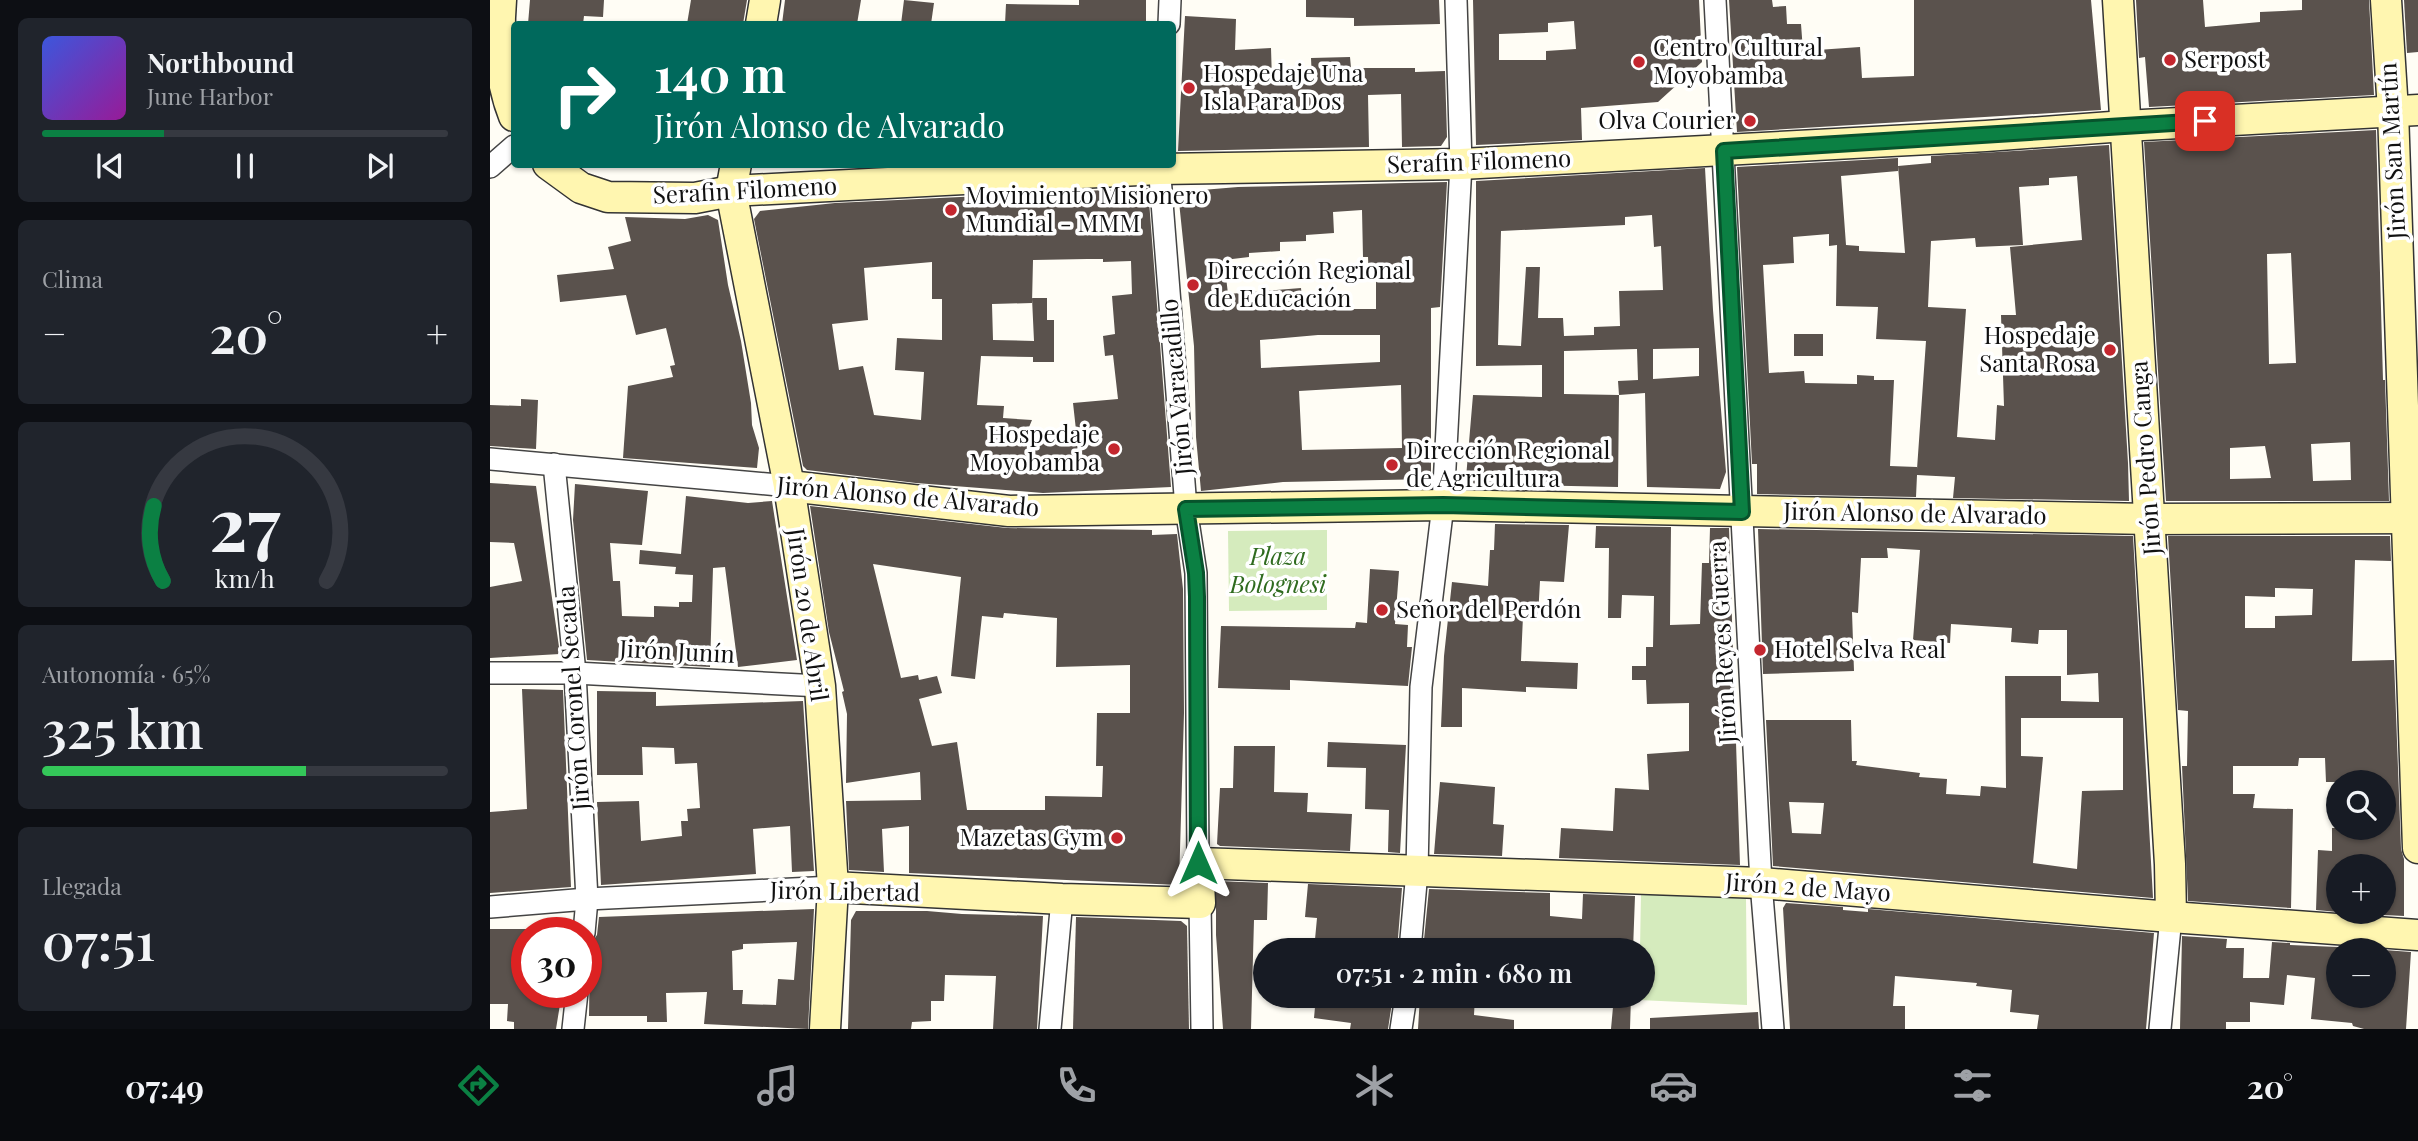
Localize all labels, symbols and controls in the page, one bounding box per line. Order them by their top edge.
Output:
place label: Centro Cultural Moyobamba [1653,30,1823,90]
text: 140 m [654,40,786,105]
place label: Serpost [2184,42,2267,74]
text: Northbound [147,45,294,80]
icon: right [539,49,630,140]
marker: Serpost [2162,52,2178,68]
marker: Centro Cultural Moyobamba [1631,54,1647,70]
place label: Hospedaje Una Isla Para Dos [1203,56,1363,116]
street label: Jirón San Martín [2370,62,2412,241]
text: June Harbor [147,80,273,111]
marker: Hospedaje Una Isla Para Dos [1181,80,1197,96]
pin [2175,91,2235,151]
icon: arrive [2186,102,2224,140]
text: Jirón Alonso de Alvarado [654,103,1005,146]
place label: Olva Courier [1598,103,1736,135]
marker: Olva Courier [1742,113,1758,129]
street label: Serafin Filomeno [1386,141,1572,179]
icon: previous [91,147,129,185]
icon: pause [226,147,264,185]
icon: next [361,147,399,185]
street label: Serafin Filomeno [652,168,838,210]
place label: Movimiento Misionero Mundial - MMM [965,178,1208,238]
marker: Movimiento Misionero Mundial - MMM [943,202,959,218]
place label: Dirección Regional de Educación [1207,253,1411,313]
text: Clima [42,263,103,294]
marker: Dirección Regional de Educación [1185,277,1201,293]
text: 20° [209,298,283,367]
street label: Jirón Varacadillo [1151,298,1199,478]
text: − [42,307,67,358]
text: + [426,307,448,358]
place label: Hospedaje Santa Rosa [1979,318,2096,378]
marker: Hospedaje Santa Rosa [2102,342,2118,358]
street label: Jirón Pedro Canga [2121,360,2167,557]
place label: Hospedaje Moyobamba [969,417,1100,477]
place label: Dirección Regional de Agricultura [1406,433,1610,493]
marker: Hospedaje Moyobamba [1106,441,1122,457]
marker: Dirección Regional de Agricultura [1384,457,1400,473]
street label: Jirón Alonso de Alvarado [775,468,1041,522]
text: 27 [209,472,281,569]
street label: Jirón Alonso de Alvarado [1782,494,2047,530]
street label: Jirón 20 de Abril [781,525,837,704]
park label: Plaza Bolognesi [1229,539,1327,599]
street label: Jirón Reyes Guerra [1700,540,1742,745]
text: km/h [215,560,275,593]
street label: Jirón Coronel Secada [548,585,596,813]
place label: Señor del Perdón [1396,592,1581,624]
marker: Señor del Perdón [1374,602,1390,618]
street label: Jirón Junín [618,631,736,669]
place label: Hotel Selva Real [1774,632,1946,664]
marker: Hotel Selva Real [1752,642,1768,658]
text: Autonomía · 65% [42,658,211,689]
text: 325 km [42,693,204,762]
map controls [2326,770,2396,1008]
button: search [2326,770,2396,840]
place label: Mazetas Gym [959,820,1103,852]
position arrow [1161,826,1235,900]
marker: Mazetas Gym [1109,830,1125,846]
button: + [2326,854,2396,924]
street label: Jirón 2 de Mayo [1723,864,1892,908]
text: Llegada [42,870,122,901]
street label: Jirón Libertad [769,873,920,907]
text: 07:51 [42,905,155,974]
speed limit sign: 30 [511,917,602,1008]
button: − [2326,938,2396,1008]
text: 07:51 · 2 min · 680 m [1336,955,1572,990]
icon: directions [454,1061,503,1110]
icon: music [753,1061,802,1110]
icon: phone [1052,1061,1101,1110]
icon: climate [1350,1061,1399,1110]
icon: car [1649,1061,1698,1110]
icon: filters [1948,1061,1997,1110]
text: 07:49 [125,1064,204,1107]
text: 20° [2247,1064,2293,1107]

